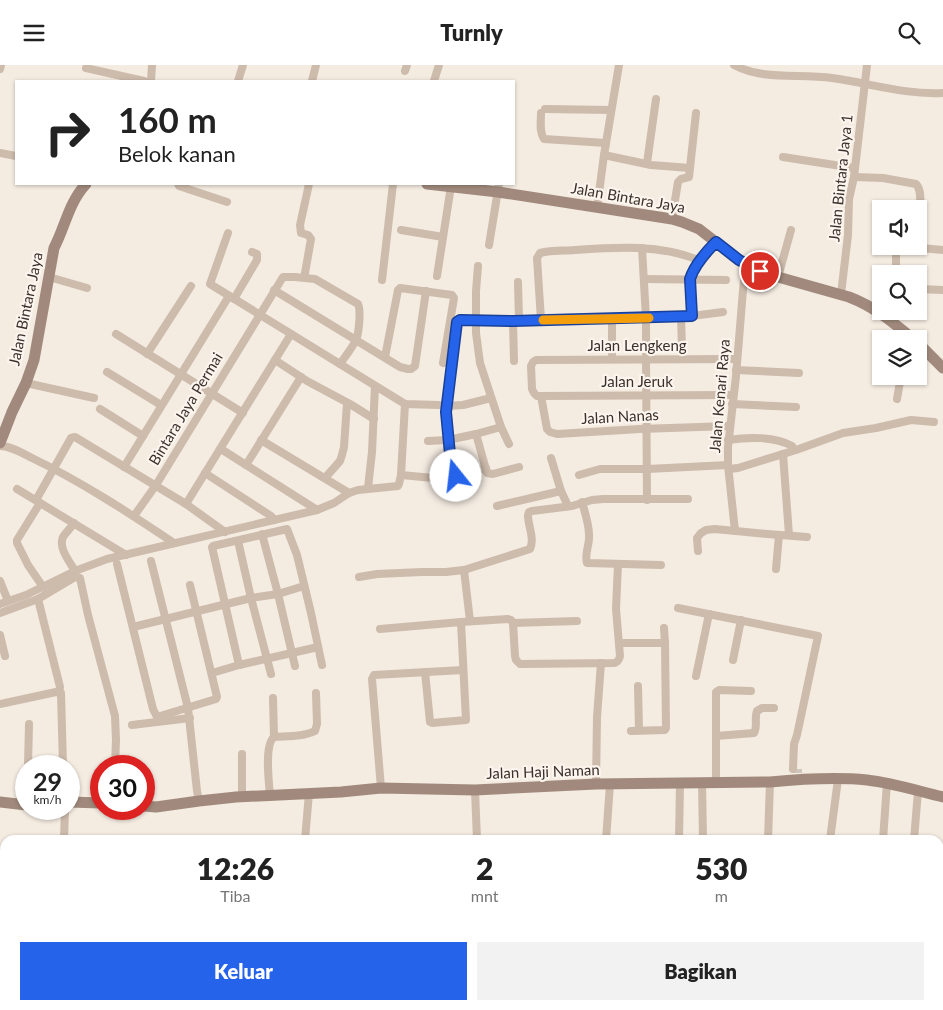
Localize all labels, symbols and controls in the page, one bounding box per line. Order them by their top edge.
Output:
icon: menu [20,19,48,47]
text: Turnly [440,19,503,46]
icon: search [895,19,923,47]
text: 160 m [118,98,217,140]
icon: right [35,100,100,165]
street label: Jalan Bintara Jaya 1 [824,113,856,243]
text: Belok kanan [118,140,236,167]
street label: Jalan Bintara Jaya [570,178,687,216]
map controls [872,200,927,385]
button: sound [872,200,927,255]
street label: Jalan Bintara Jaya [4,250,46,367]
pin [739,250,781,292]
icon: arrive [746,257,774,285]
button: search [872,265,927,320]
button: layers [872,330,927,385]
street label: Jalan Lengkeng [587,336,687,354]
street label: Jalan Kenari Raya [705,338,733,454]
street label: Bintara Jaya Permai [144,349,226,468]
street label: Jalan Jeruk [601,372,673,390]
street label: Jalan Nanas [581,405,659,427]
position arrow [429,449,481,501]
speed limit sign: 30 [90,755,155,820]
street label: Jalan Haji Naman [486,760,600,782]
text: 29 [33,766,62,796]
text: km/h [33,792,62,807]
text: 12:26 [197,850,274,886]
text: 2 [476,850,493,886]
text: 530 [695,850,747,886]
text: Tiba [220,886,250,905]
text: mnt [471,886,499,905]
text: m [715,886,728,905]
button: Keluar [20,942,467,1000]
button: Bagikan [477,942,924,1000]

